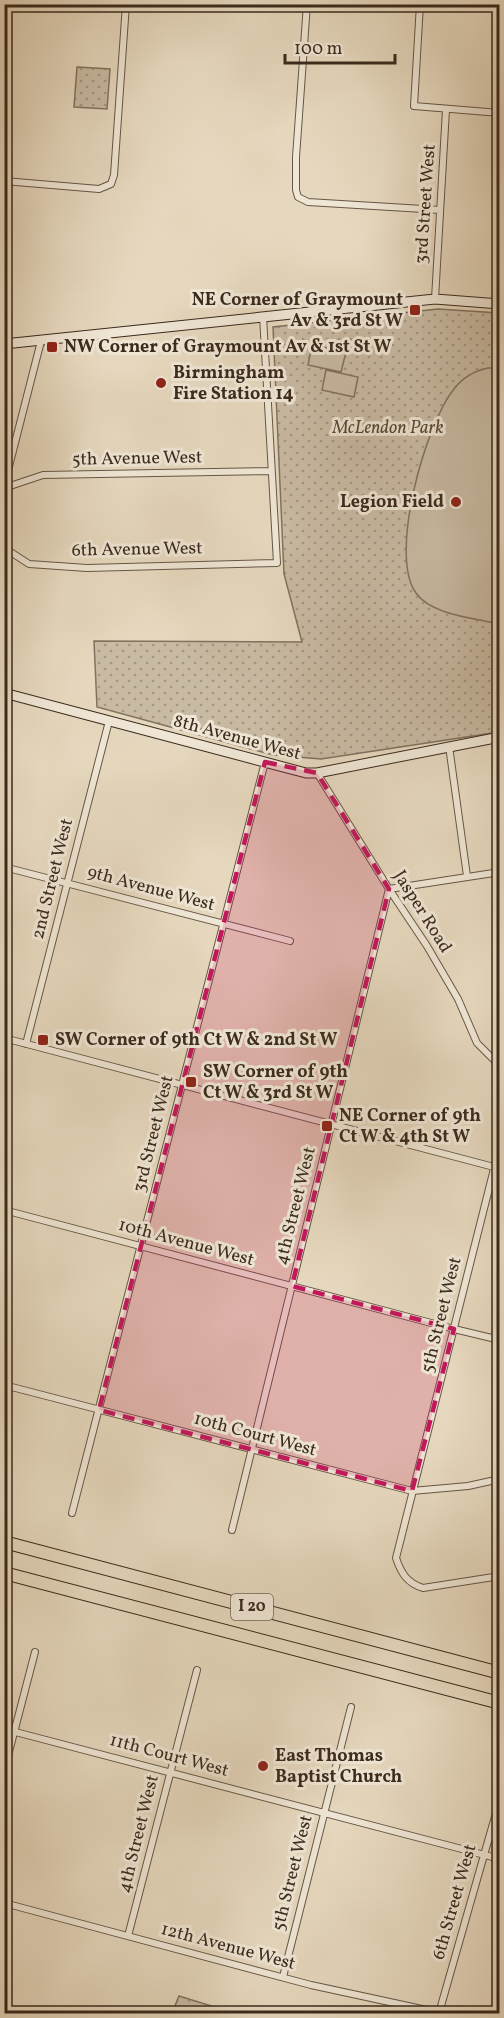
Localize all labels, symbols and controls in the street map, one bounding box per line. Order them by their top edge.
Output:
scale bar [285,27,394,65]
text: 100 m [294,37,343,62]
street label: 3rd Street West [409,143,443,265]
place label: NE Corner of Graymount Av & 3rd St W [192,288,403,334]
marker: NE Corner of Graymount Av & 3rd St W [408,303,422,317]
place label: NW Corner of Graymount Av & 1st St W [64,335,391,360]
marker: NW Corner of Graymount Av & 1st St W [45,340,59,354]
place label: Birmingham Fire Station 14 [173,361,294,407]
marker: Birmingham Fire Station 14 [154,376,168,390]
park label: McLendon Park [331,416,444,441]
street label: 5th Avenue West [72,445,202,473]
place label: Legion Field [340,490,444,515]
marker: Legion Field [449,495,463,509]
street label: 6th Avenue West [71,536,203,564]
street label: 8th Avenue West [171,709,303,767]
street label: 2nd Street West [26,816,80,942]
street label: 9th Avenue West [84,860,218,918]
street label: Jasper Road [387,866,457,958]
place label: SW Corner of 9th Ct W & 2nd St W [55,1028,337,1053]
marker: SW Corner of 9th Ct W & 2nd St W [36,1033,50,1047]
place label: SW Corner of 9th Ct W & 3rd St W [203,1060,348,1106]
street label: 3rd Street West [127,1073,181,1195]
marker: SW Corner of 9th Ct W & 3rd St W [184,1075,198,1089]
place label: NE Corner of 9th Ct W & 4th St W [339,1104,481,1150]
marker: NE Corner of 9th Ct W & 4th St W [320,1119,334,1133]
street label: 4th Street West [269,1144,323,1268]
street label: 10th Avenue West [115,1213,257,1273]
street label: 5th Street West [416,1254,468,1376]
street label: 10th Court West [191,1407,319,1463]
road number: I 20 [231,1594,273,1620]
street label: 11th Court West [107,1728,231,1784]
place label: East Thomas Baptist Church [275,1744,403,1790]
marker: East Thomas Baptist Church [256,1759,270,1773]
street label: 4th Street West [112,1772,166,1896]
street label: 5th Street West [267,1812,319,1934]
street label: 6th Street West [427,1841,483,1963]
street label: 12th Avenue West [158,1917,298,1977]

